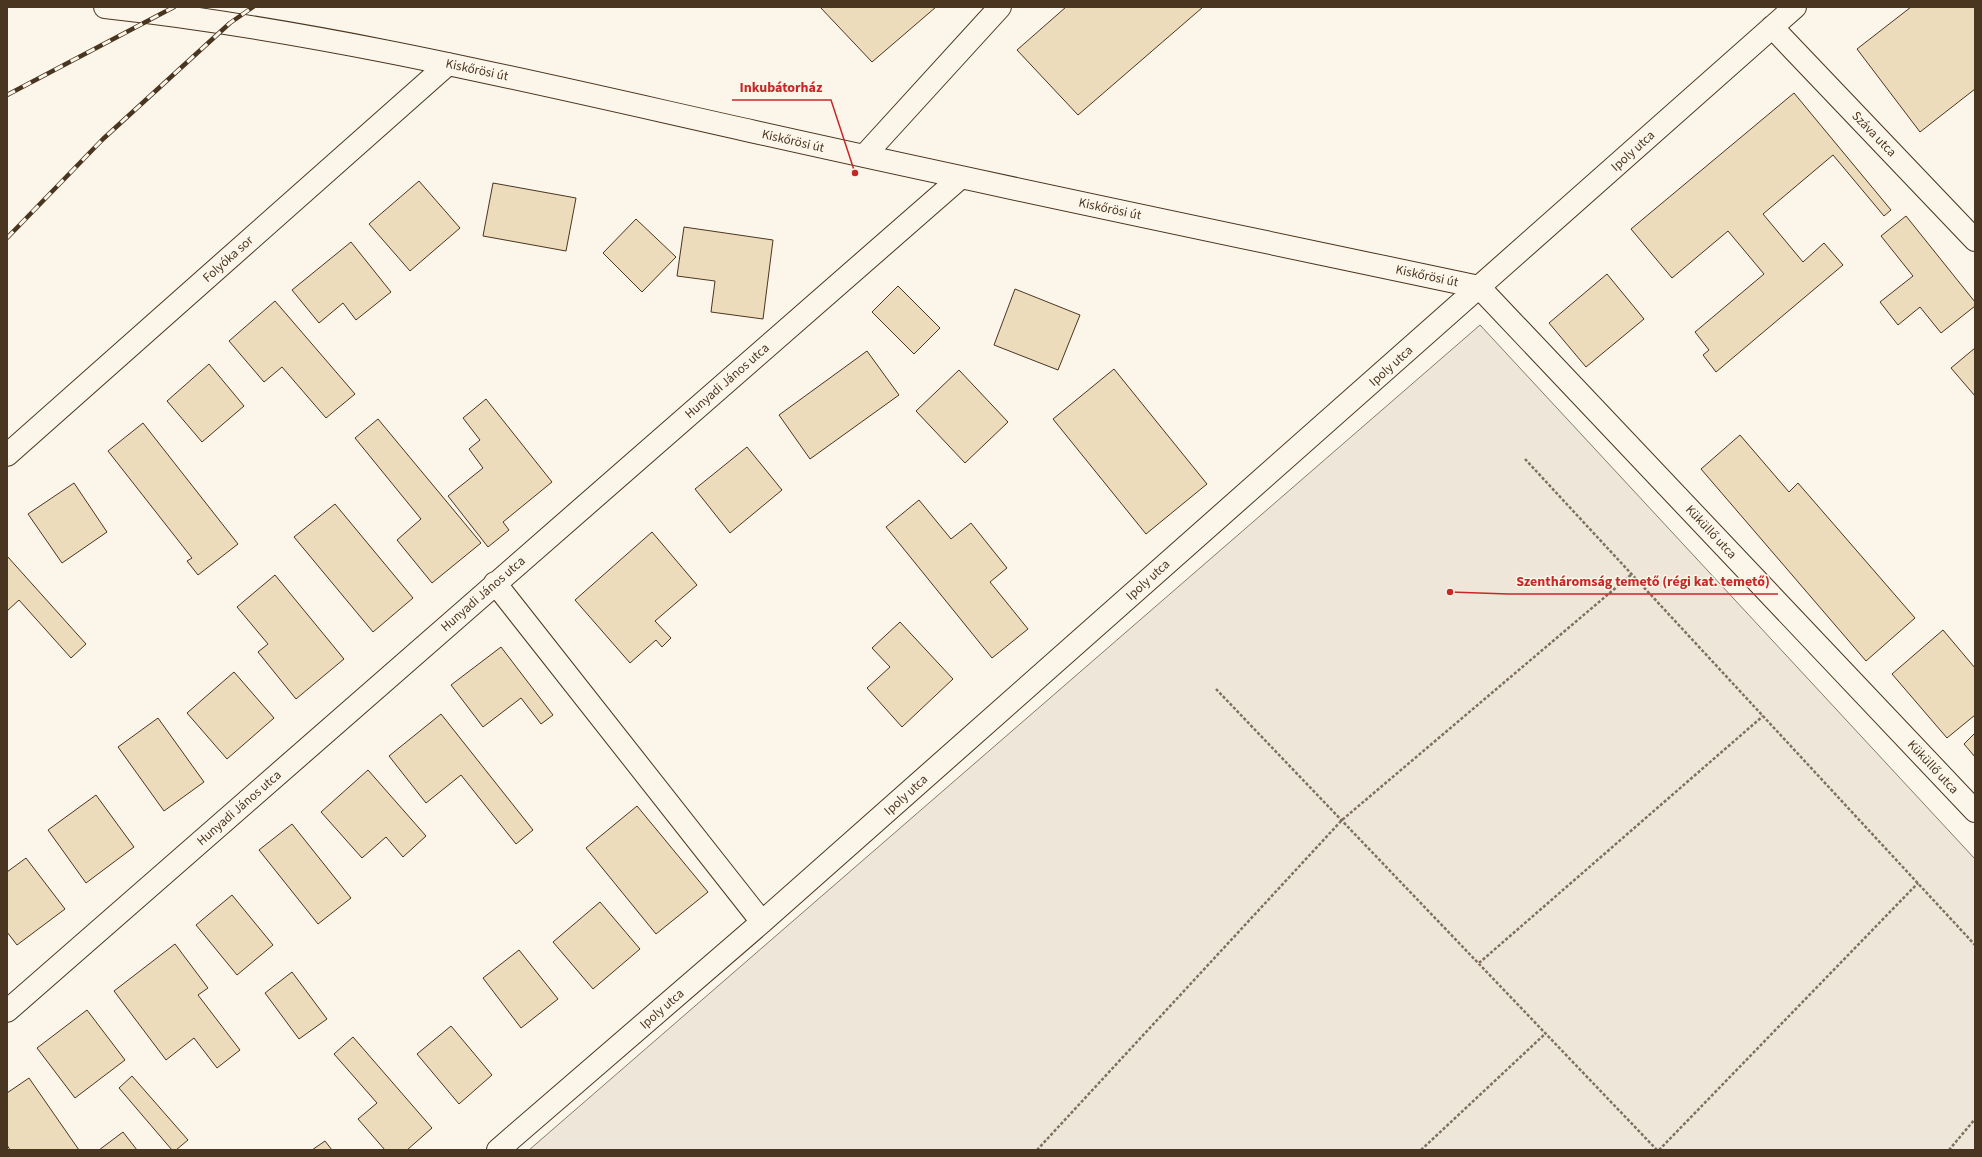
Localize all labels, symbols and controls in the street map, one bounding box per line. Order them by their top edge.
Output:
street label: Kiskőrösi út [444,55,511,86]
callout: Inkubátorház [732,74,831,100]
text: Inkubátorház [740,78,823,98]
street label: Száva utca [1848,107,1900,161]
street label: Kiskőrösi út [760,125,827,157]
street label: Ipoly utca [1607,126,1659,176]
street label: Kiskőrösi út [1077,194,1144,225]
street label: Folyóka sor [199,231,257,286]
street label: Kiskőrösi út [1394,261,1461,292]
street label: Hunyadi János utca [681,339,773,423]
street label: Ipoly utca [1365,341,1417,391]
street label: Küküllő utca [1681,501,1741,563]
street label: Hunyadi János utca [437,552,529,636]
street label: Ipoly utca [1122,555,1174,605]
callout: Szentháromság temető (régi kat. temető) [1508,568,1778,594]
text: Szentháromság temető (régi kat. temető) [1516,572,1770,592]
street label: Küküllő utca [1903,736,1963,798]
street label: Hunyadi János utca [193,766,285,850]
street label: Ipoly utca [880,770,932,820]
street label: Ipoly utca [636,985,688,1033]

